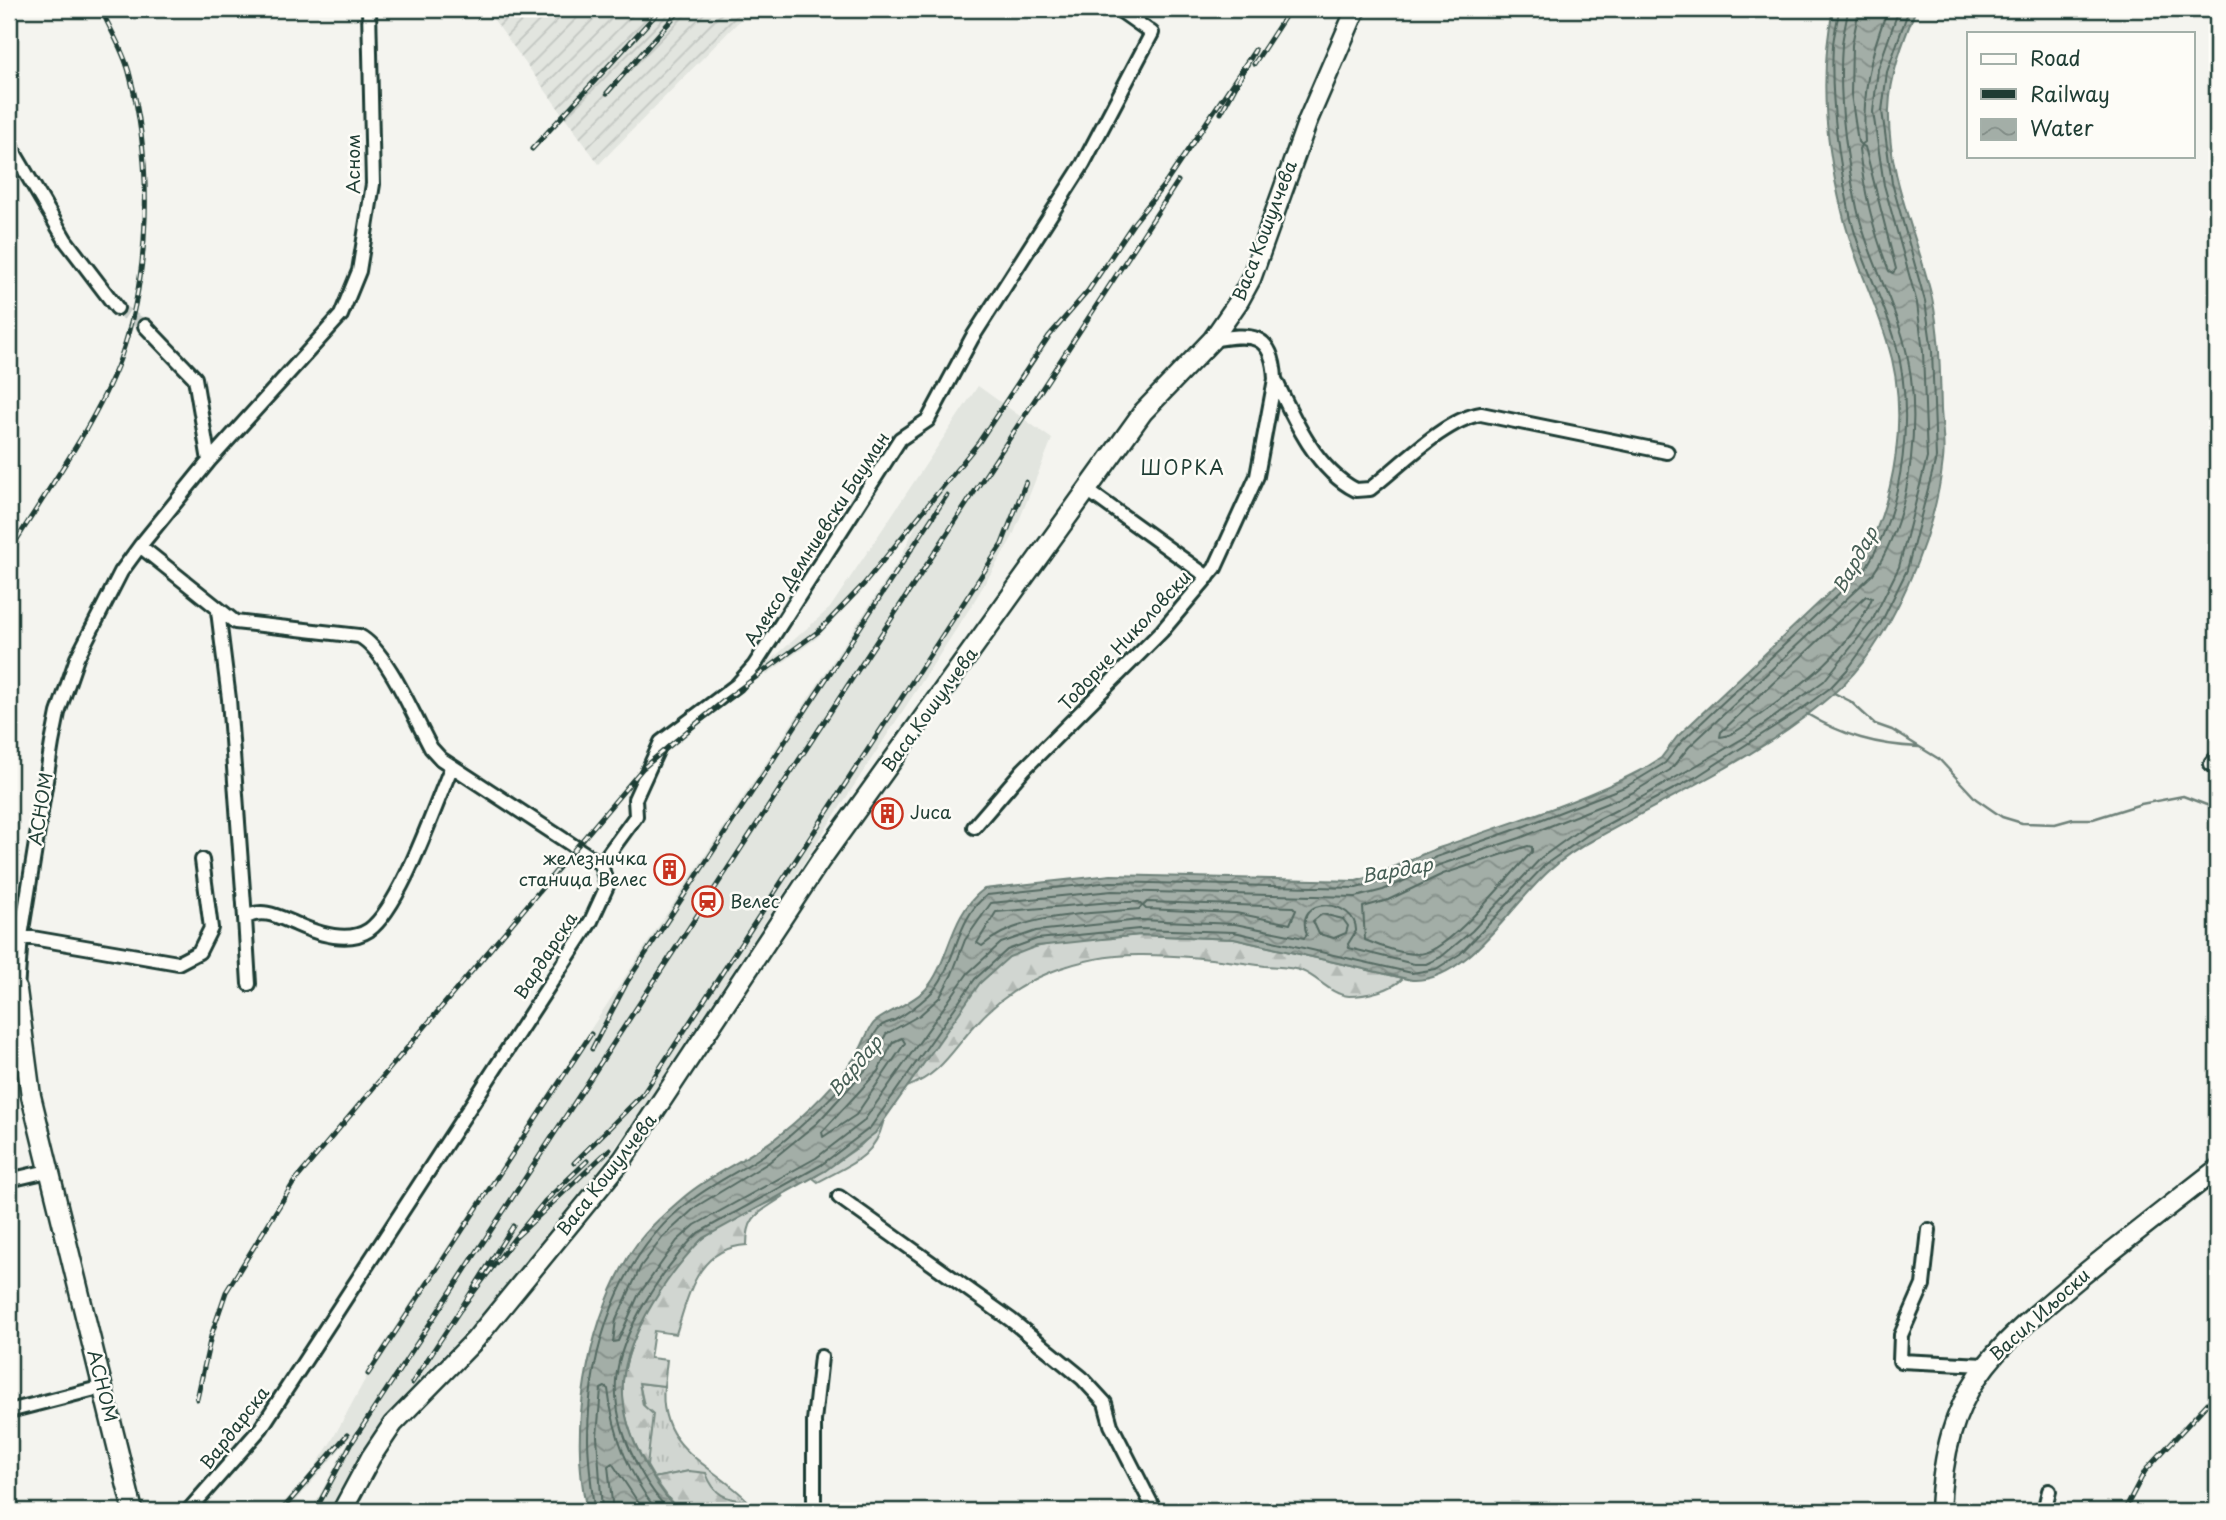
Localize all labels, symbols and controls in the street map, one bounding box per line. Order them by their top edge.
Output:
legend [1967,32,2194,158]
text: Road [2030,41,2081,73]
text: Railway [2030,77,2110,109]
text: Water [2030,111,2094,143]
street label: Асном [339,134,366,194]
street label: Васа Кошулчева [1224,156,1303,305]
street label: Алексо Демниевски Бауман [736,426,895,650]
district label: ШОРКА [1140,453,1226,481]
water label: Вардар [1824,520,1884,598]
street label: Тодорче Николовски [1052,564,1196,716]
street label: Васа Кошулчева [874,640,984,777]
street label: АСНОМ [20,770,59,847]
building icon: Juca [870,796,904,830]
place label: Juca [910,798,952,825]
place label: железничка станица Велес [519,844,648,892]
water label: Вардар [1359,849,1436,889]
building icon: железничка станица Велес [653,852,687,886]
station icon: Велес [690,885,724,919]
place label: Велес [730,887,779,914]
street label: Вардарска [506,906,583,1004]
water label: Вардар [820,1028,889,1102]
street label: Васа Кошулчева [549,1107,663,1241]
street label: Васил Иљоски [1983,1261,2095,1366]
street label: АСНОМ [81,1347,125,1425]
street label: Вардарска [193,1379,275,1474]

